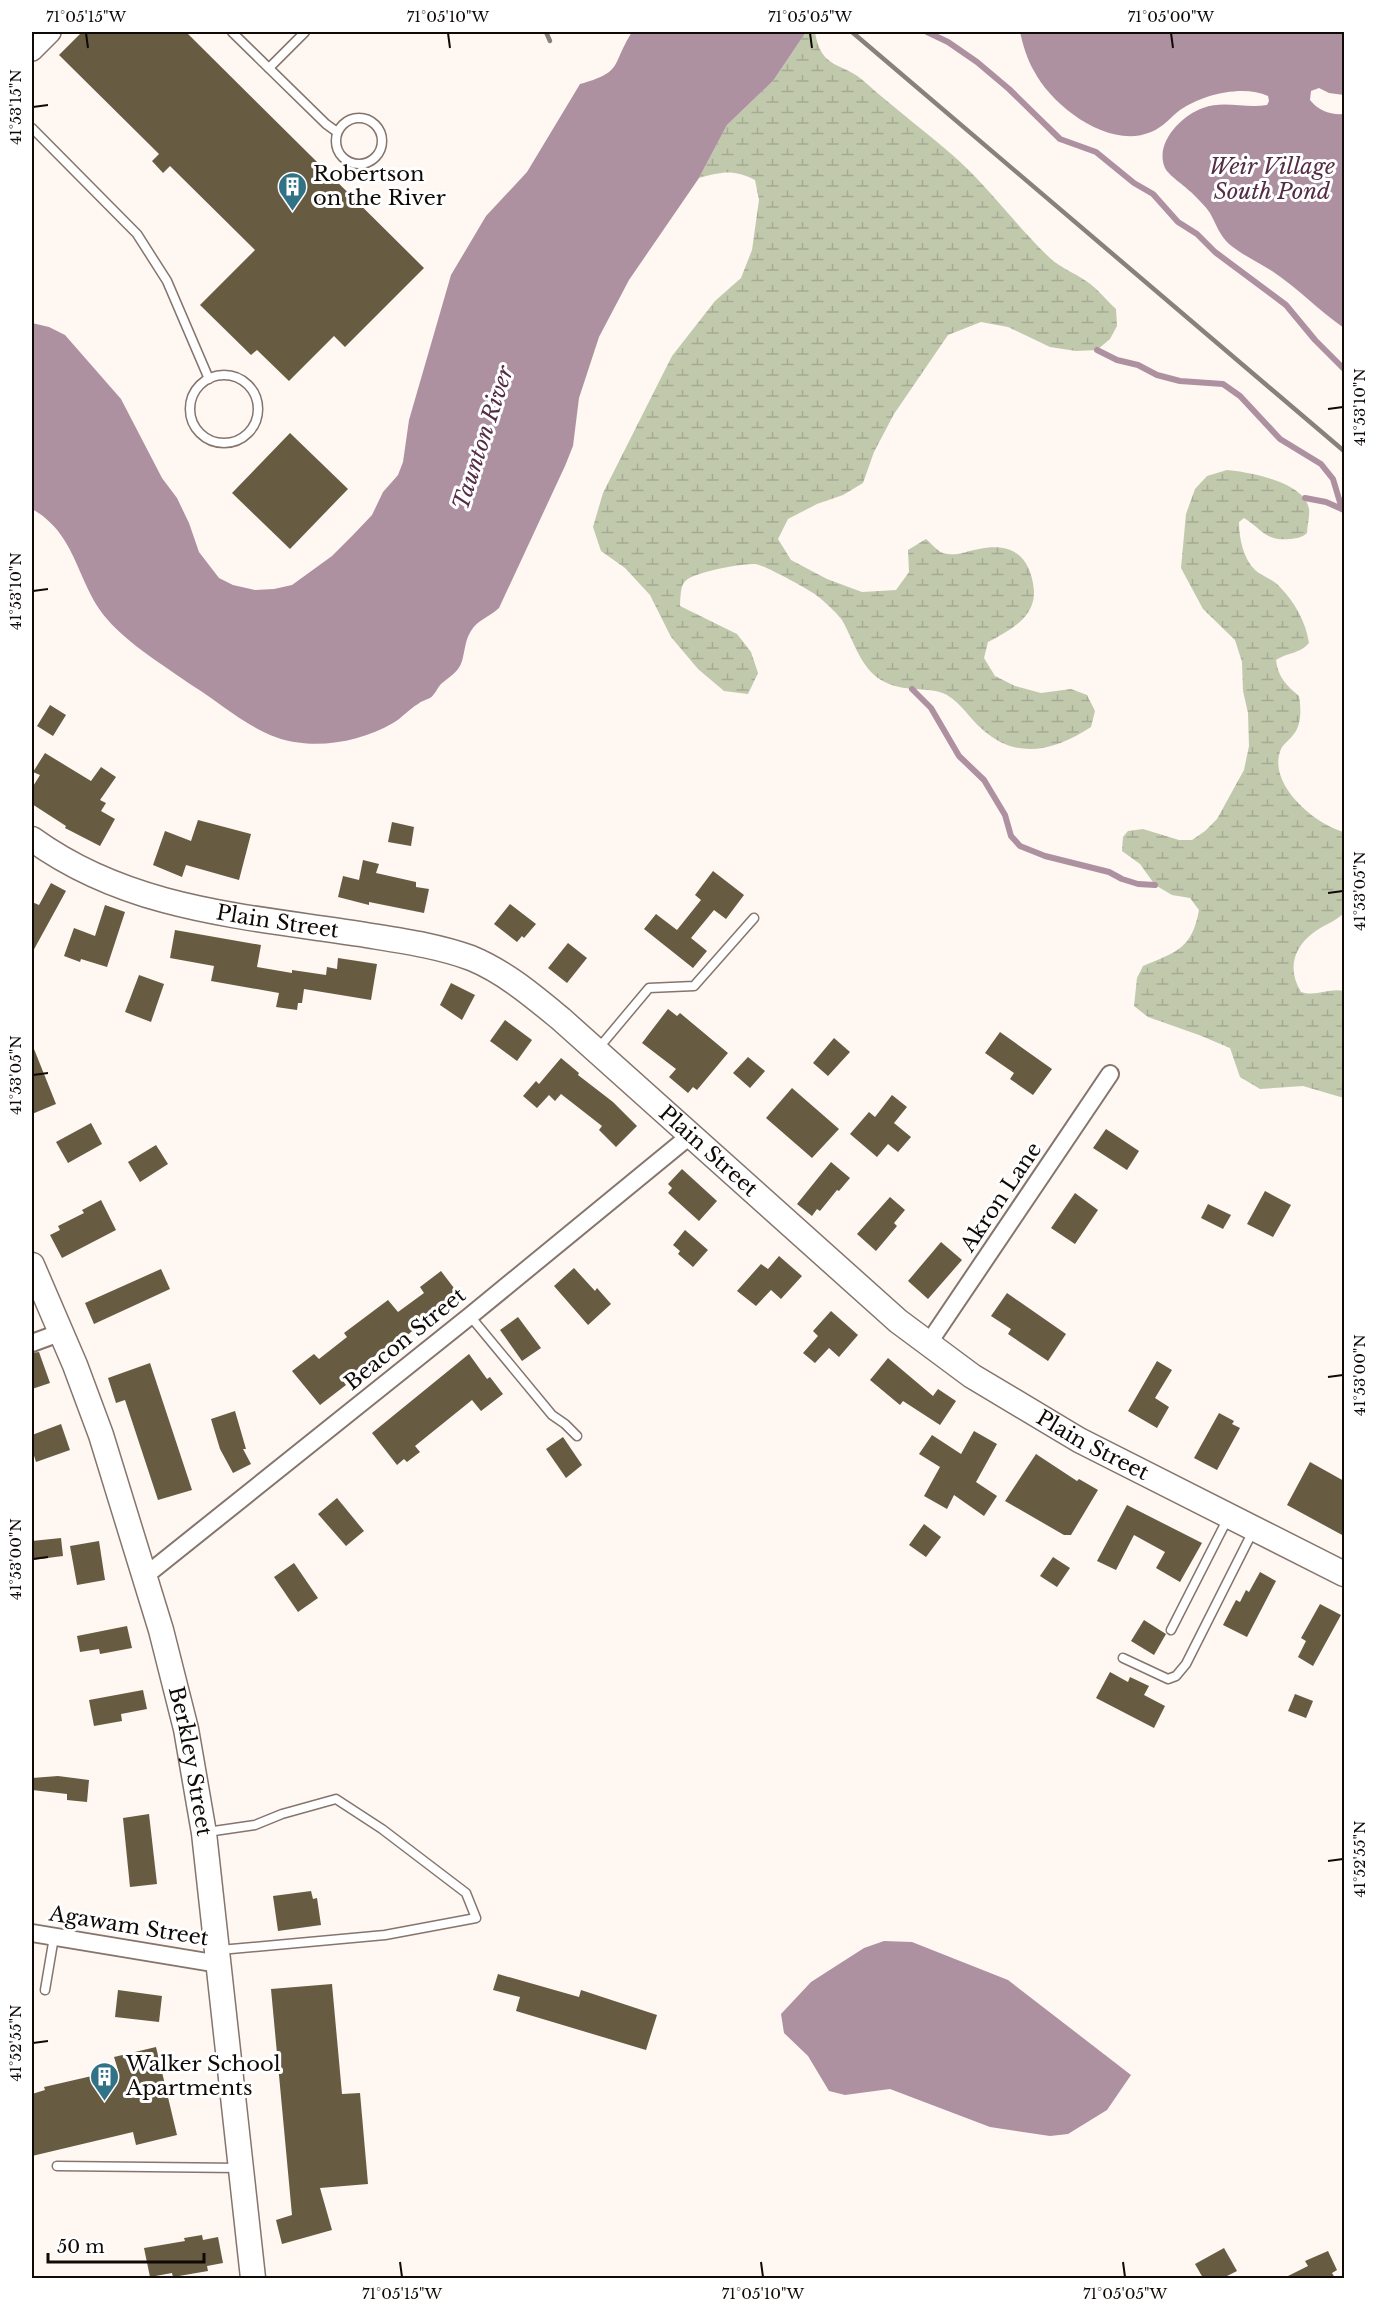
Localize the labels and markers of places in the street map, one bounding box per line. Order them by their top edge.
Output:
place label: Robertson on the River [313,161,446,211]
building icon: Robertson on the River [276,170,308,212]
place label: Walker School Apartments [125,2051,281,2101]
building icon: Walker School Apartments [89,2060,121,2102]

